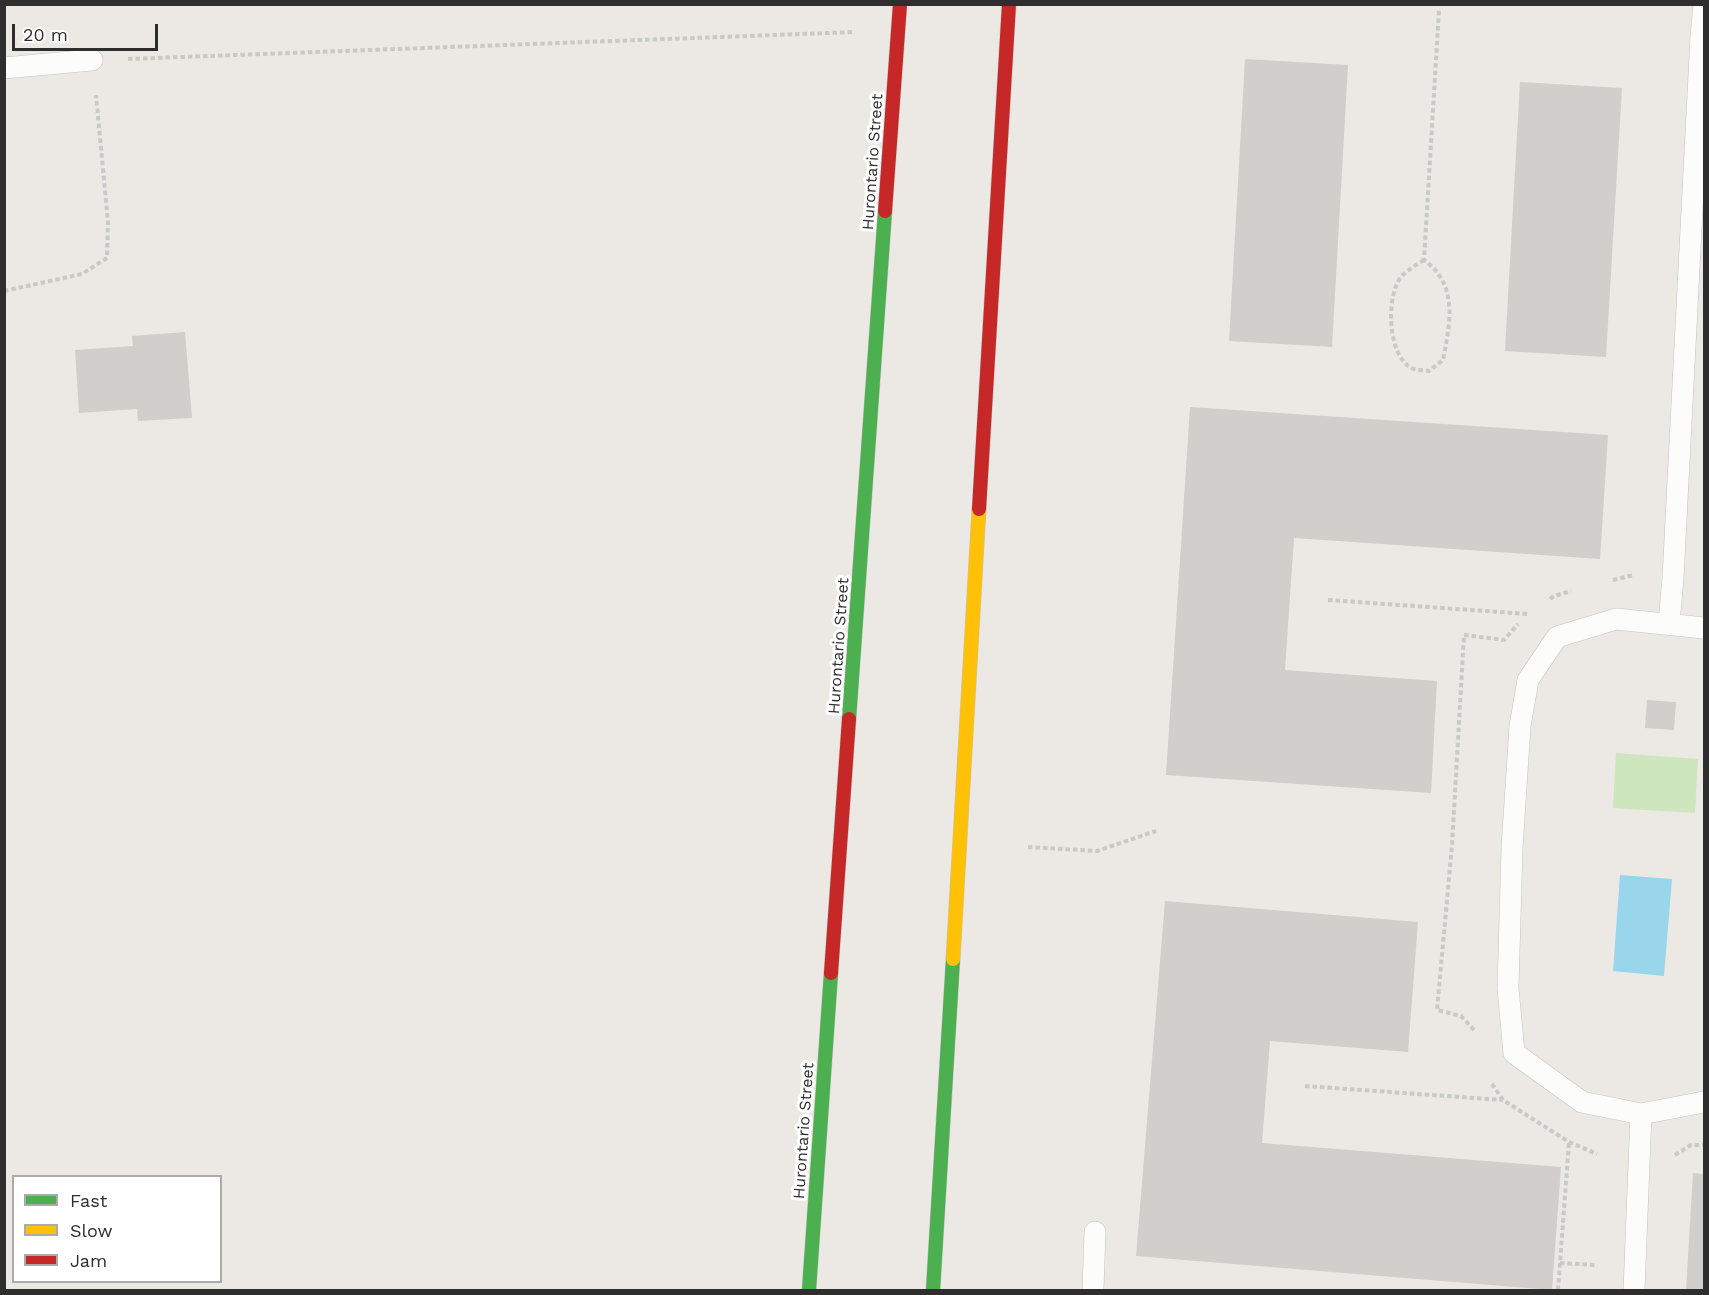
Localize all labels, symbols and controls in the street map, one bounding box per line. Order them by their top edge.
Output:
scale bar [15,12,160,50]
text: 20 m [23,24,68,45]
street label: Hurontario Street [859,93,887,231]
street label: Hurontario Street [825,577,853,715]
street label: Hurontario Street [790,1062,818,1200]
legend [12,1175,222,1283]
text: Fast [70,1190,107,1211]
text: Slow [70,1220,113,1241]
text: Jam [70,1250,107,1271]

